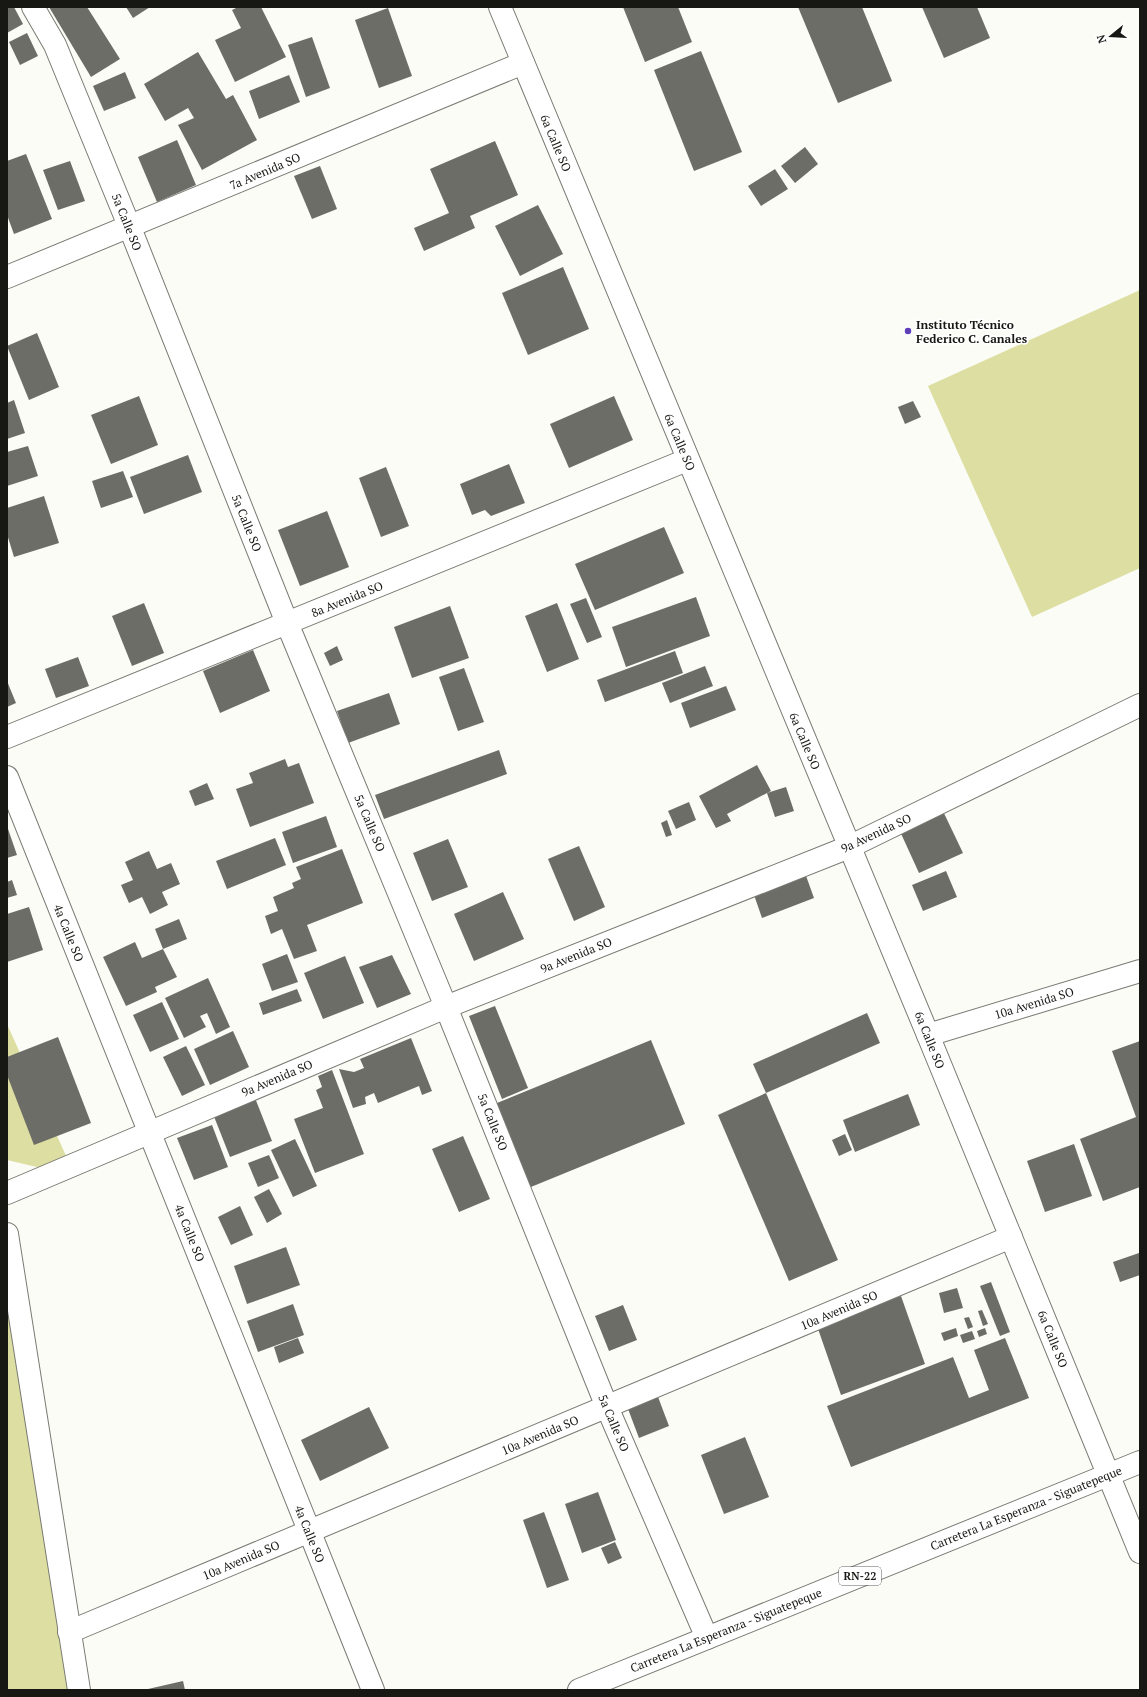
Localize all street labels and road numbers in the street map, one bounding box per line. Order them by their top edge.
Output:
street label: 6a Calle SO [537,112,575,174]
street label: 7a Avenida SO [227,149,303,193]
street label: 5a Calle SO [109,191,145,253]
street label: 6a Calle SO [661,411,699,473]
street label: 5a Calle SO [229,492,265,554]
street label: 8a Avenida SO [309,578,385,620]
street label: 6a Calle SO [786,710,824,772]
street label: 5a Calle SO [351,792,389,854]
street label: 9a Avenida SO [838,810,914,856]
street label: 4a Calle SO [51,902,87,964]
street label: 9a Avenida SO [538,934,614,976]
street label: 10a Avenida SO [992,984,1076,1022]
street label: 6a Calle SO [912,1009,948,1071]
street label: 9a Avenida SO [239,1056,315,1100]
street label: 5a Calle SO [475,1091,511,1153]
street label: 4a Calle SO [172,1202,208,1264]
street label: 10a Avenida SO [798,1287,880,1333]
street label: 6a Calle SO [1035,1308,1071,1370]
street label: 5a Calle SO [595,1392,633,1454]
street label: 10a Avenida SO [499,1412,581,1458]
street label: Carretera La Esperanza - Siguatepeque [928,1463,1124,1553]
street label: 4a Calle SO [292,1503,328,1565]
street label: 10a Avenida SO [200,1537,282,1583]
road number: RN-22 [839,1567,881,1585]
street label: Carretera La Esperanza - Siguatepeque [628,1585,824,1675]

